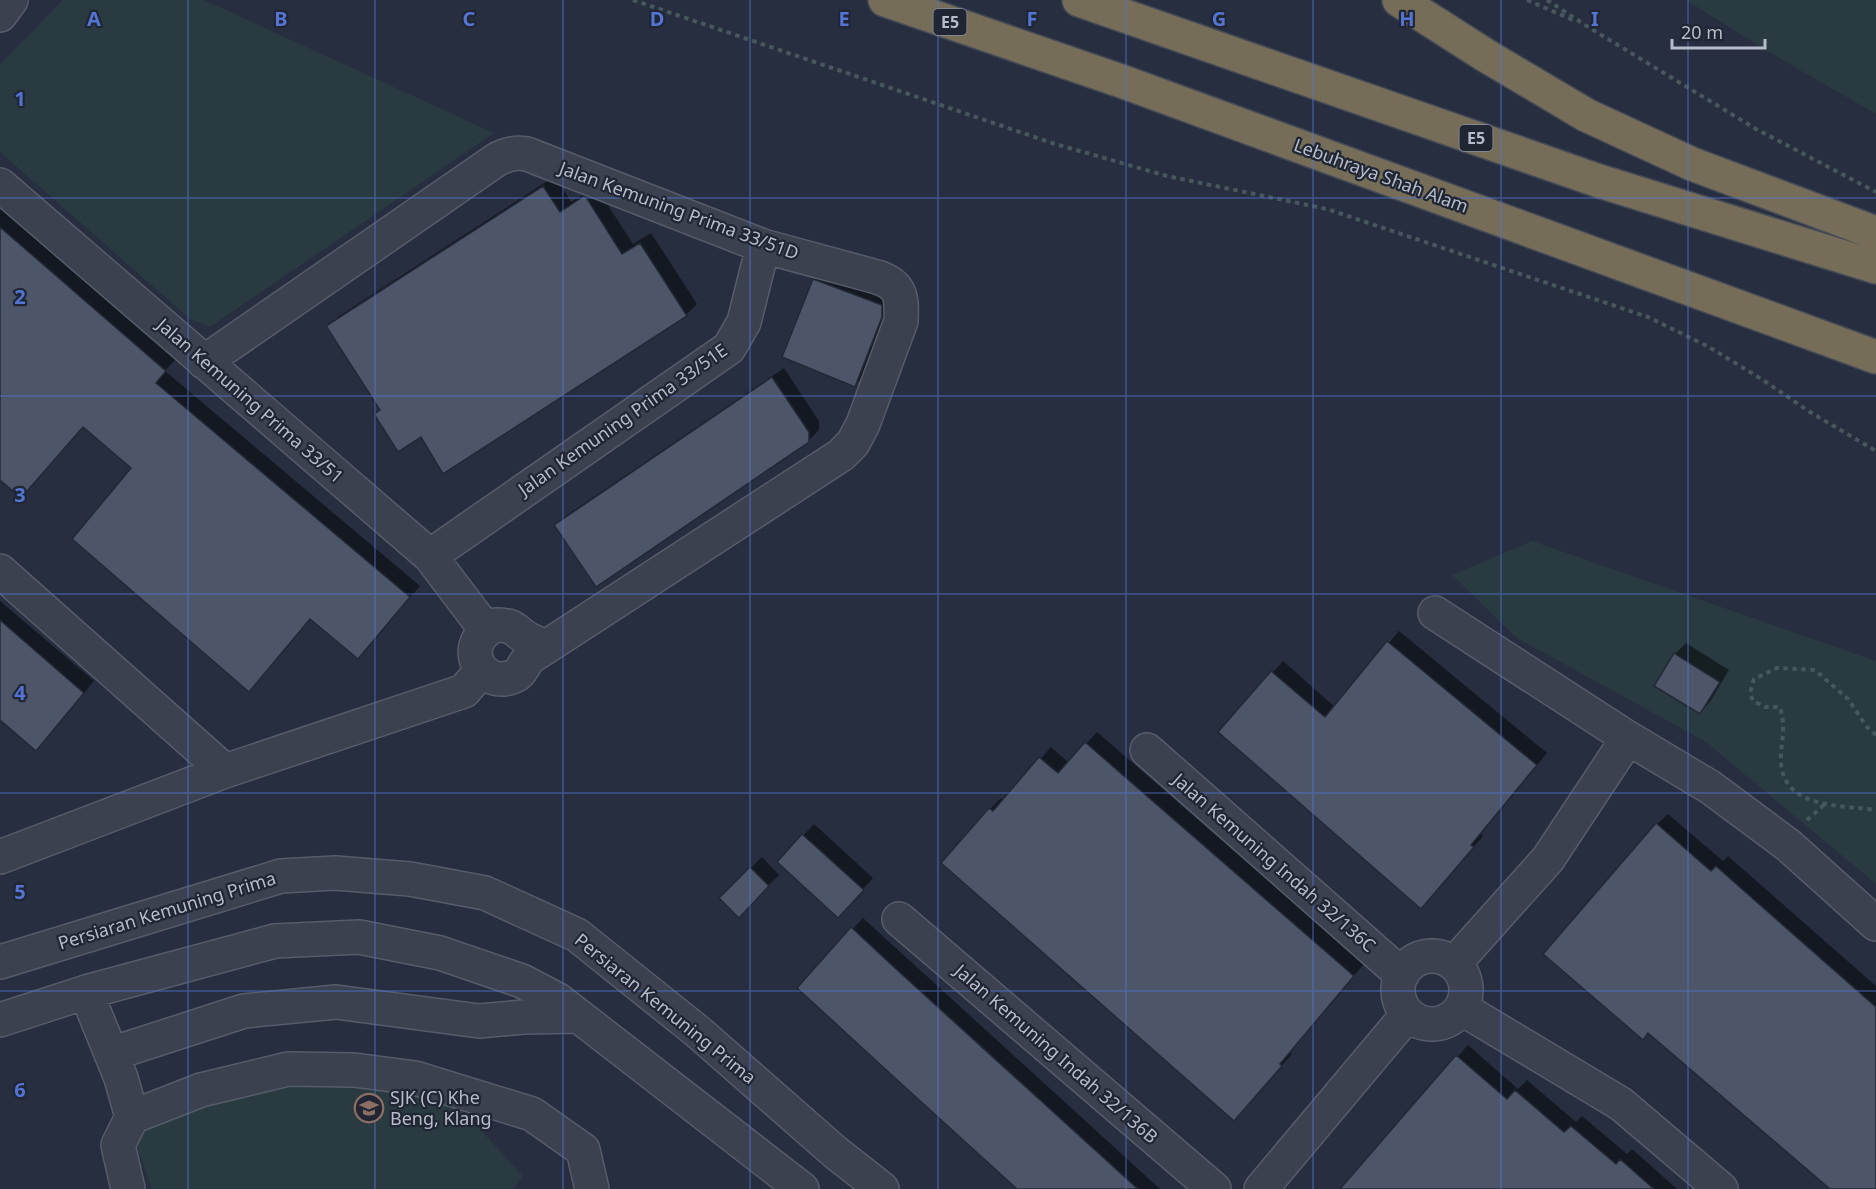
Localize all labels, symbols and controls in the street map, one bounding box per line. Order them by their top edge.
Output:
text: A [87,5,101,32]
text: B [274,5,288,32]
text: C [463,5,476,32]
text: D [650,5,664,32]
text: E [838,5,850,32]
text: F [1027,5,1037,32]
text: G [1212,5,1226,32]
text: H [1399,5,1415,32]
text: I [1591,5,1599,32]
road number: E5 [934,9,966,35]
scale bar [1672,12,1765,50]
text: 20 m [1681,20,1723,44]
text: 1 [14,85,26,112]
road number: E5 [1460,125,1492,151]
street label: Lebuhraya Shah Alam [1291,132,1472,218]
street label: Jalan Kemuning Prima 33/51D [554,155,802,265]
text: 2 [14,283,26,310]
street label: Jalan Kemuning Prima 33/51 [151,311,349,488]
street label: Jalan Kemuning Prima 33/51E [512,338,732,502]
text: 3 [14,481,26,508]
text: 4 [14,679,26,706]
street label: Jalan Kemuning Indah 32/136C [1167,766,1381,957]
street label: Persiaran Kemuning Prima [55,865,279,955]
text: 5 [14,878,26,905]
street label: Persiaran Kemuning Prima [570,928,761,1089]
street label: Jalan Kemuning Indah 32/136B [949,957,1163,1148]
text: 6 [14,1076,26,1103]
place label: SJK (C) Khe Beng, Klang [390,1085,492,1130]
school or university icon: SJK (C) Khe Beng, Klang [353,1092,385,1124]

